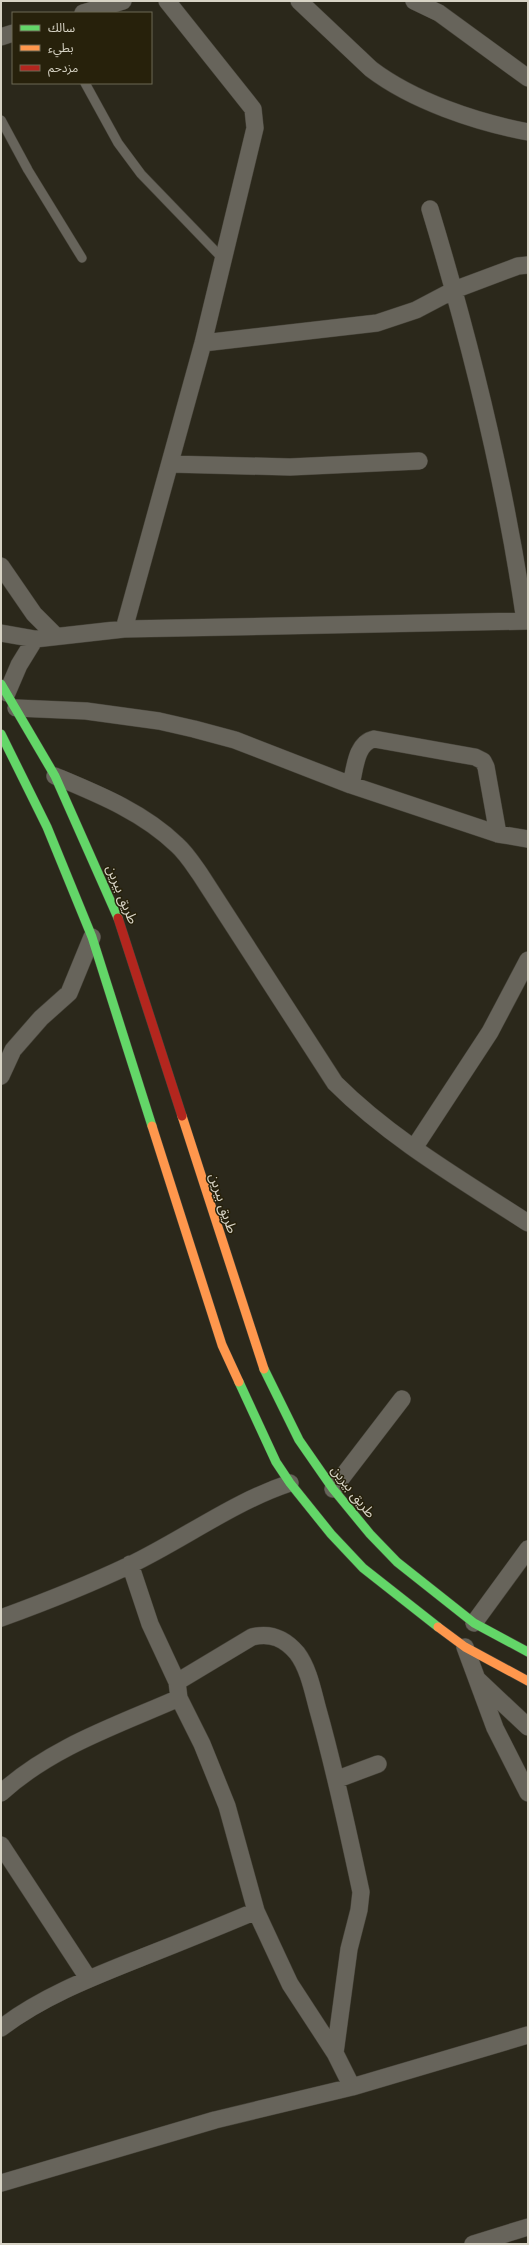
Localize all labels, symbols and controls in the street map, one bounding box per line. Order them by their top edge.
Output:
legend [12,12,152,84]
text: سالك [48,19,75,36]
text: بطيء [48,39,74,58]
text: مزدحم [48,59,78,77]
street label: طريق بيرين [102,862,143,927]
street label: طريق بيرين [204,1170,243,1236]
street label: طريق بيرين [327,1461,381,1522]

